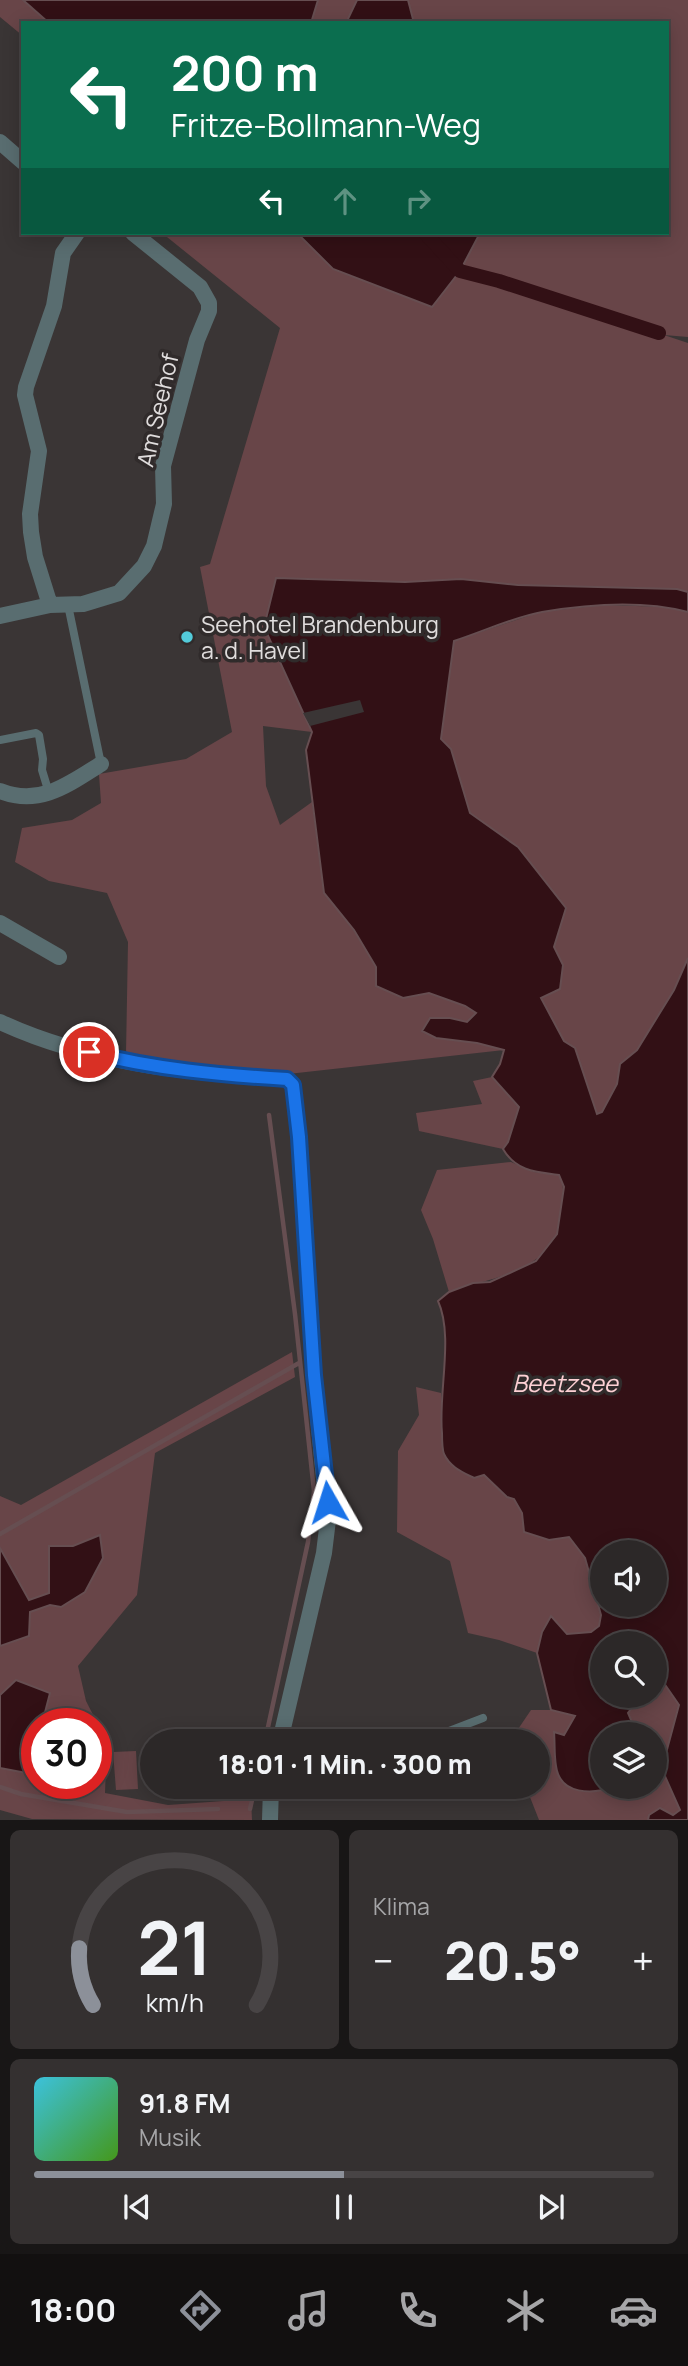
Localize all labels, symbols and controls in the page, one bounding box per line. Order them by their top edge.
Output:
text: 200 m [171,39,319,106]
icon: left [56,49,147,140]
text: Fritze-Bollmann-Weg [171,103,481,147]
icon: left [253,182,291,220]
icon: ahead [326,182,364,220]
icon: right [399,182,437,220]
street label: Am Seehof [128,350,186,470]
place label: Seehotel Brandenburg a. d. Havel [201,608,439,666]
marker: Seehotel Brandenburg a. d. Havel [179,629,195,645]
pin [59,1022,119,1082]
icon: arrive [70,1033,108,1071]
water label: Beetzsee [512,1366,620,1399]
position arrow [291,1465,365,1539]
map controls [590,1540,667,1799]
button: sound [590,1540,667,1617]
button: search [590,1631,667,1708]
speed limit sign: 30 [21,1708,112,1799]
button: layers [590,1722,667,1799]
text: 18:01 · 1 Min. · 300 m [218,1746,472,1782]
text: Klima [373,1890,430,1922]
text: 21 [137,1898,212,1998]
text: 20.5° [444,1925,581,1996]
text: − [373,1934,394,1986]
text: + [632,1934,654,1986]
text: km/h [145,1985,204,2020]
text: 91.8 FM [139,2085,230,2121]
text: Musik [139,2121,201,2153]
icon: previous [118,2188,156,2226]
icon: pause [325,2188,363,2226]
icon: next [532,2188,570,2226]
icon: directions [176,2286,225,2335]
icon: music [284,2286,333,2335]
icon: phone [393,2286,442,2335]
icon: climate [501,2286,550,2335]
icon: car [609,2286,658,2335]
text: 18:00 [30,2288,116,2332]

